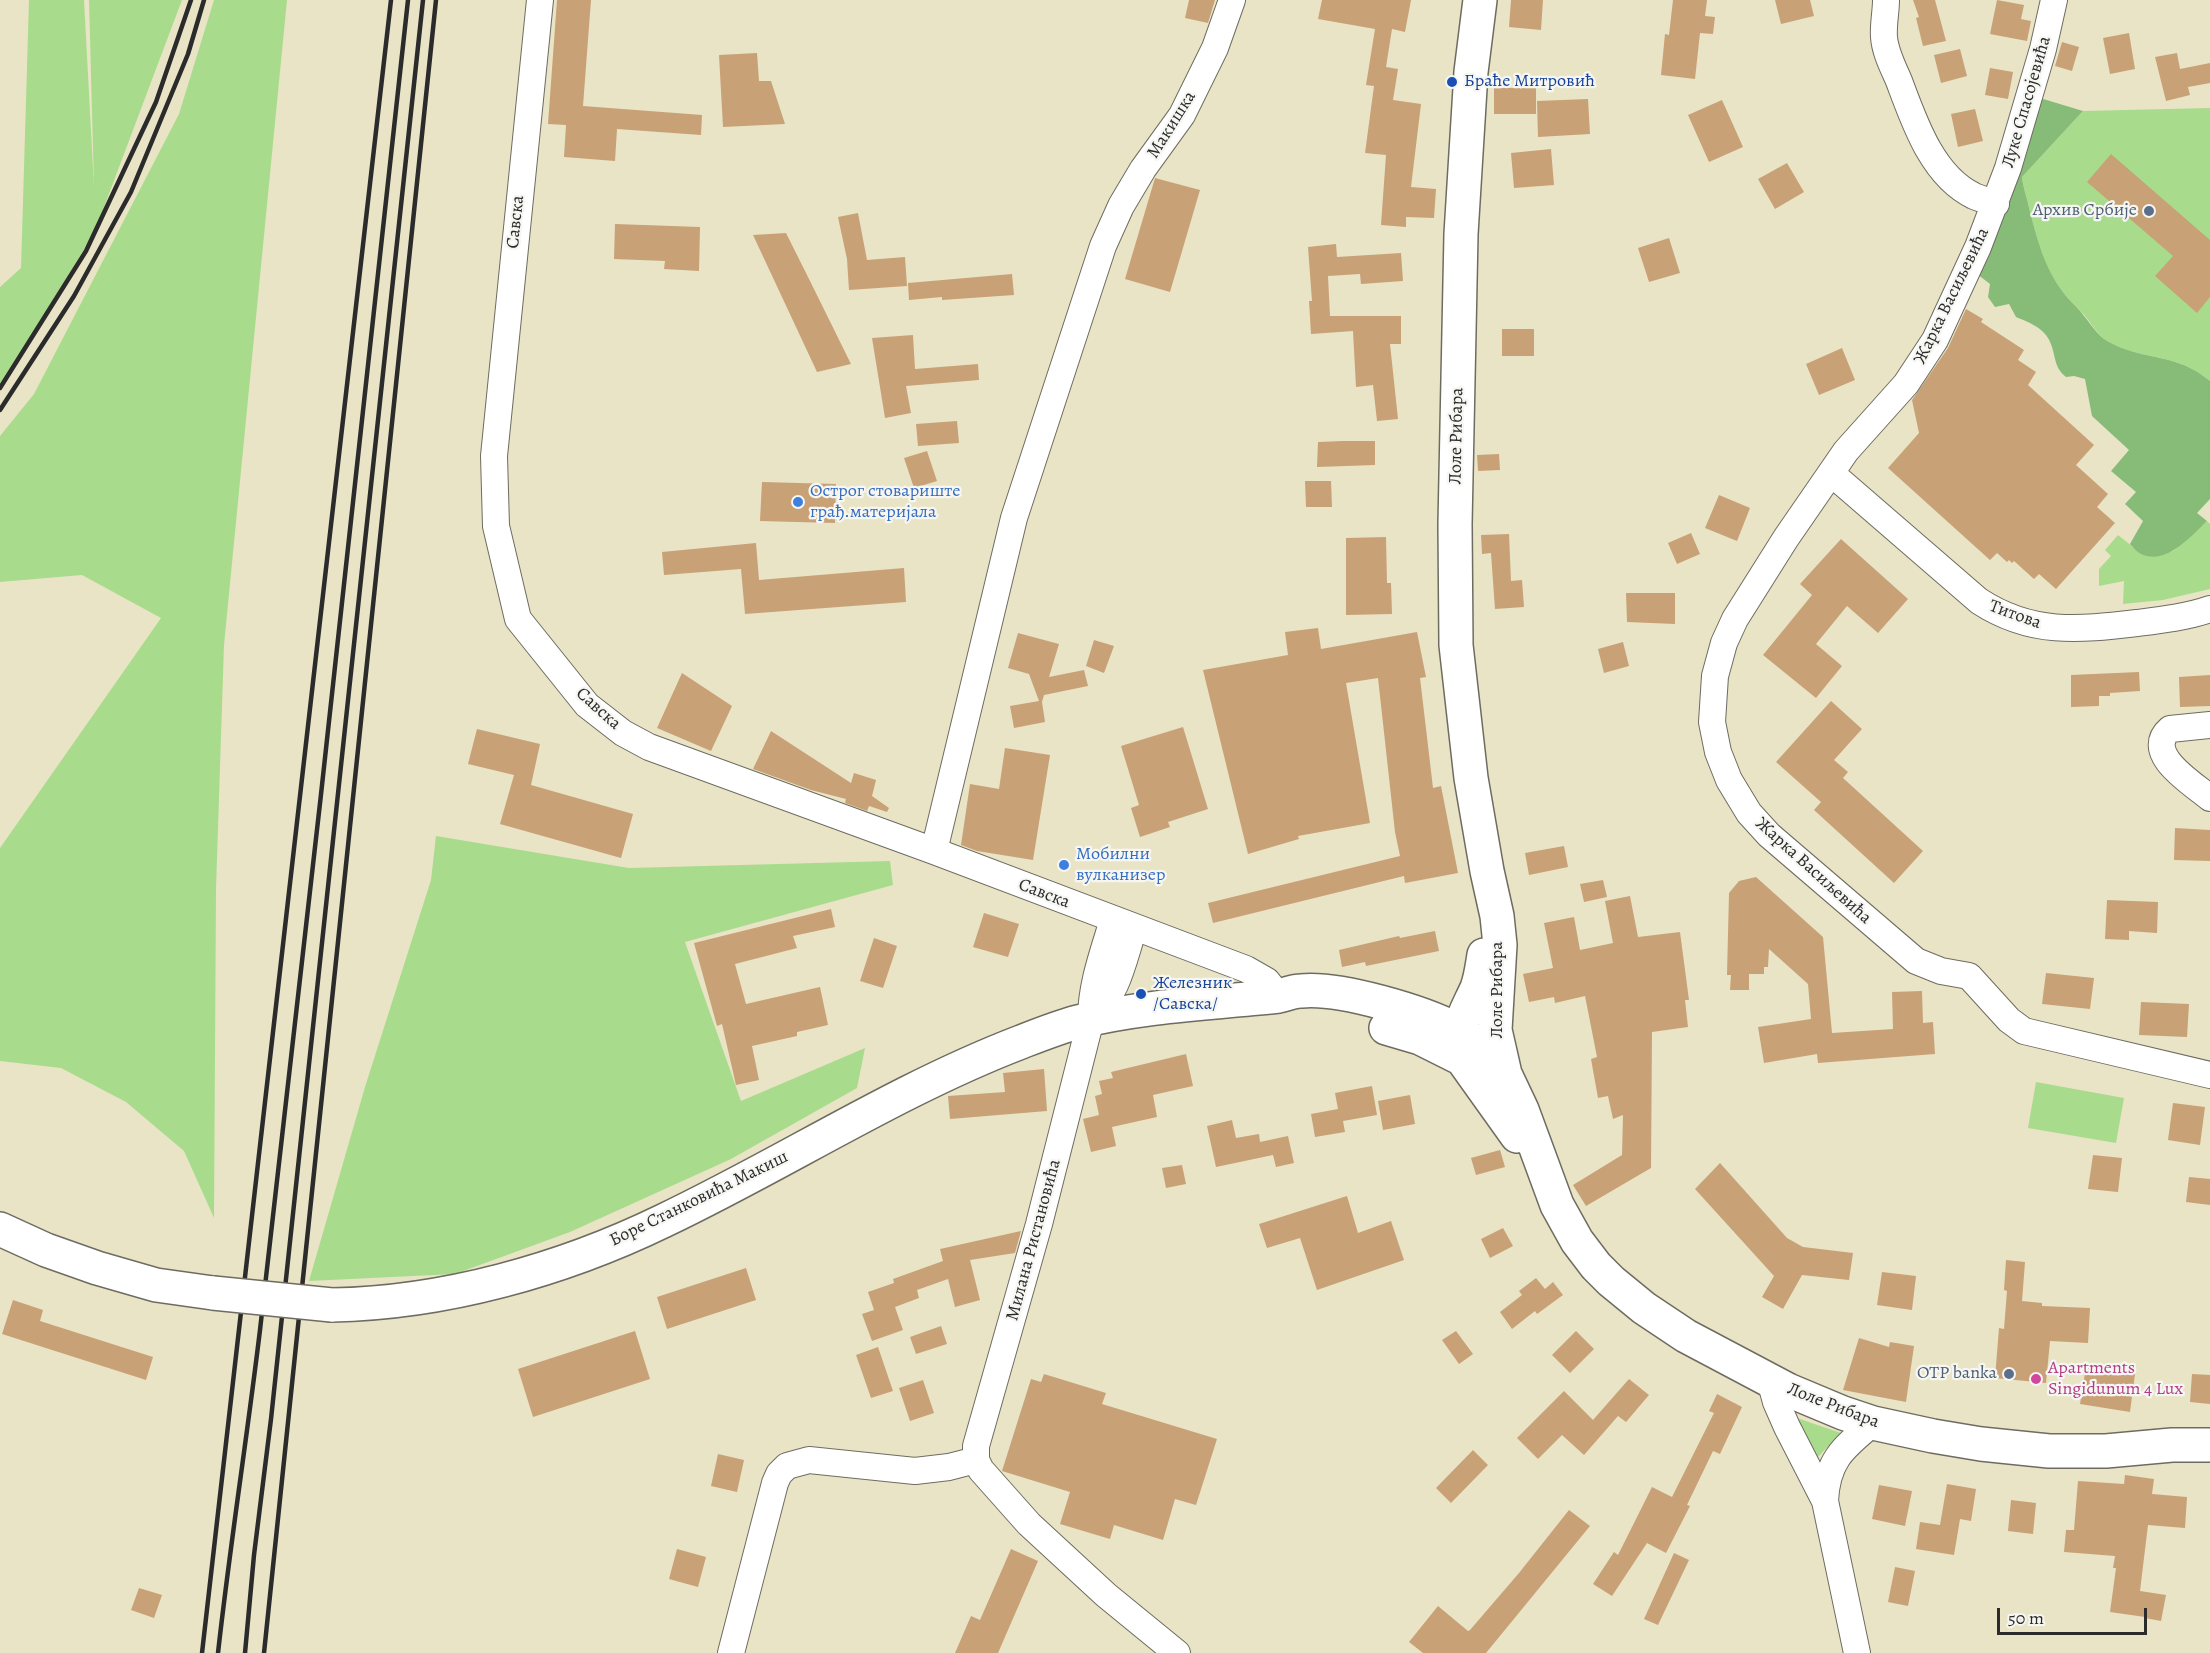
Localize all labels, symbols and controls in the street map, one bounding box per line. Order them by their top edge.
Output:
street label: Луке Спасојевића [1998,34,2056,170]
place label: Браће Митровић [1464,71,1595,93]
marker: Браће Митровић [1445,75,1459,89]
street label: Макишка [1143,87,1201,163]
street label: Савска [502,194,530,250]
place label: Архив Србије [2033,200,2137,222]
marker: Архив Србије [2142,204,2156,218]
street label: Жарка Васиљевића [1910,224,1994,368]
street label: Лоле Рибара [1445,387,1469,485]
place label: Острог стовариште грађ.материјала [810,481,961,524]
marker: Острог стовариште грађ.материјала [791,495,805,509]
street label: Титова [1986,596,2044,634]
street label: Савска [571,683,625,735]
street label: Жарка Васиљевића [1750,813,1876,929]
place label: Мобилни вулканизер [1076,844,1165,886]
marker: Мобилни вулканизер [1057,858,1071,872]
street label: Савска [1015,874,1073,914]
street label: Лоле Рибара [1487,942,1509,1038]
place label: Железник /Савска/ [1153,973,1232,1016]
marker: Железник /Савска/ [1134,987,1148,1001]
street label: Боре Станковића Макиш [606,1146,792,1252]
street label: Милана Ристановића [1002,1157,1066,1323]
place label: Apartments Singidunum 4 Lux [2048,1358,2183,1400]
place label: OTP banka [1917,1363,1997,1385]
marker: OTP banka [2002,1367,2016,1381]
marker: Apartments Singidunum 4 Lux [2029,1372,2043,1386]
street label: Лоле Рибара [1784,1379,1882,1433]
scale bar [2000,1596,2150,1634]
text: 50 m [2008,1606,2044,1630]

